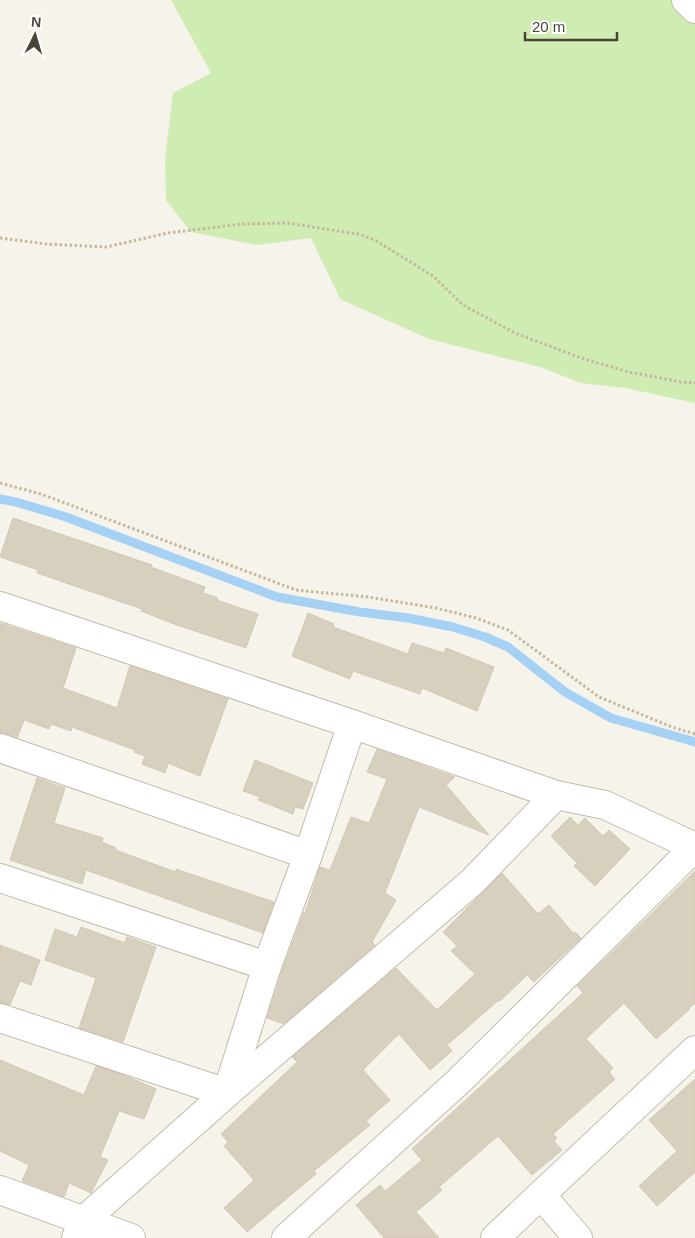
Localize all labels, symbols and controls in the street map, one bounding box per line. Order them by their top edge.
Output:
north arrow [10,10,60,60]
scale bar [525,10,618,42]
text: N [30,14,42,30]
text: 20 m [532,18,565,35]

